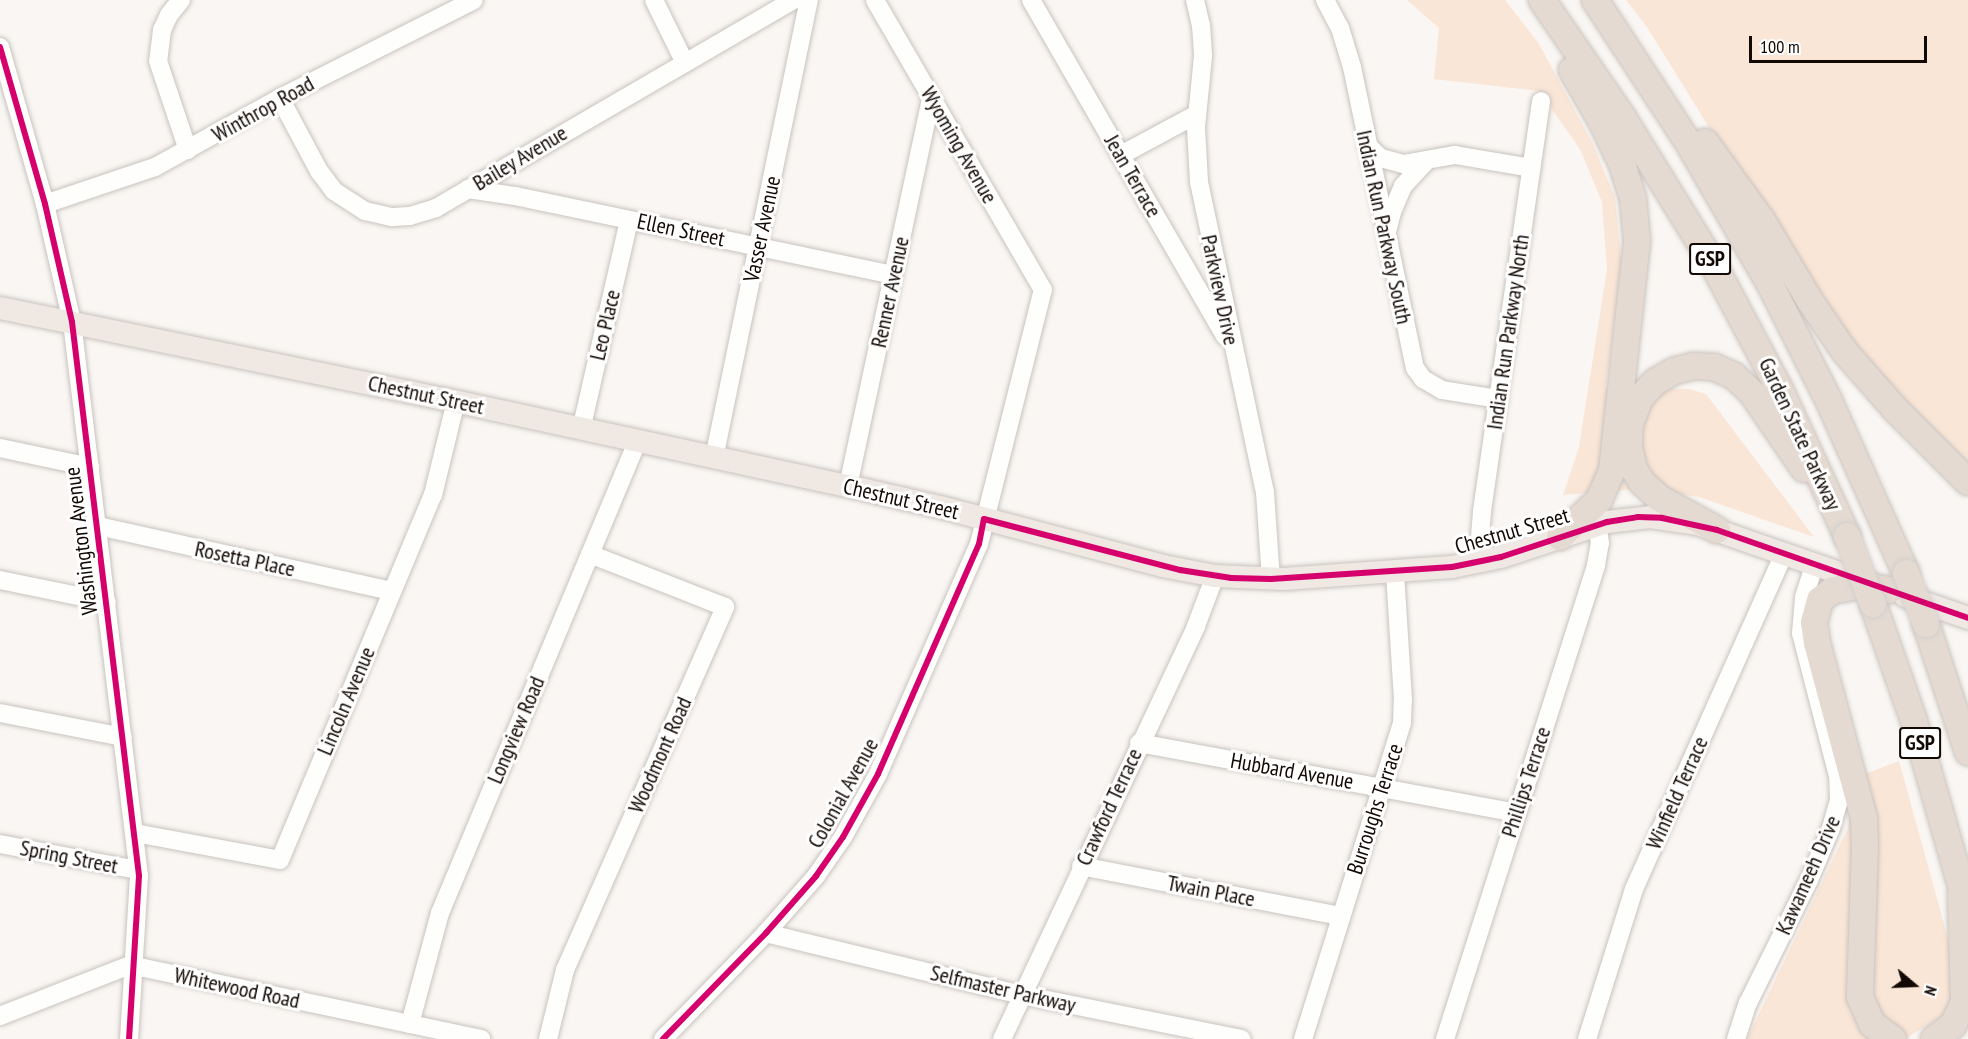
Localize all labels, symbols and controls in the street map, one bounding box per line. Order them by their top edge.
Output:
scale bar [1752,24,1930,62]
text: 100 m [1760,35,1800,58]
street label: Winthrop Road [208,70,318,148]
street label: Wyoming Avenue [915,82,1003,208]
street label: Bailey Avenue [468,119,572,197]
street label: Indian Run Parkway South [1350,127,1418,327]
street label: Jean Terrace [1099,130,1167,222]
street label: Vasser Avenue [738,173,786,285]
street label: Ellen Street [635,208,727,252]
street label: Parkview Drive [1195,232,1245,348]
street label: Indian Run Parkway North [1481,232,1535,432]
street label: Renner Avenue [865,234,915,350]
road number: GSP [1689,241,1731,277]
street label: Leo Place [584,287,626,363]
street label: Garden State Parkway [1753,354,1847,514]
street label: Chestnut Street [366,370,486,420]
street label: Washington Avenue [59,465,103,617]
street label: Chestnut Street [841,473,961,525]
street label: Chestnut Street [1452,502,1572,560]
street label: Rosetta Place [193,536,297,582]
street label: Lincoln Avenue [311,643,381,759]
street label: Longview Road [482,672,550,788]
street label: Woodmont Road [623,693,697,817]
street label: Phillips Terrace [1496,723,1556,841]
road number: GSP [1899,725,1941,761]
street label: Winfield Terrace [1640,732,1714,854]
street label: Colonial Avenue [802,733,884,853]
street label: Burroughs Terrace [1341,740,1409,878]
street label: Crawford Terrace [1070,744,1148,870]
street label: Hubbard Avenue [1228,747,1356,795]
street label: Kawameeh Drive [1770,811,1846,939]
street label: Spring Street [18,835,120,879]
street label: Twain Place [1165,870,1257,912]
north arrow [1884,955,1944,1015]
street label: Selfmaster Parkway [928,959,1078,1019]
street label: Whitewood Road [172,962,302,1014]
text: N [1920,984,1942,998]

